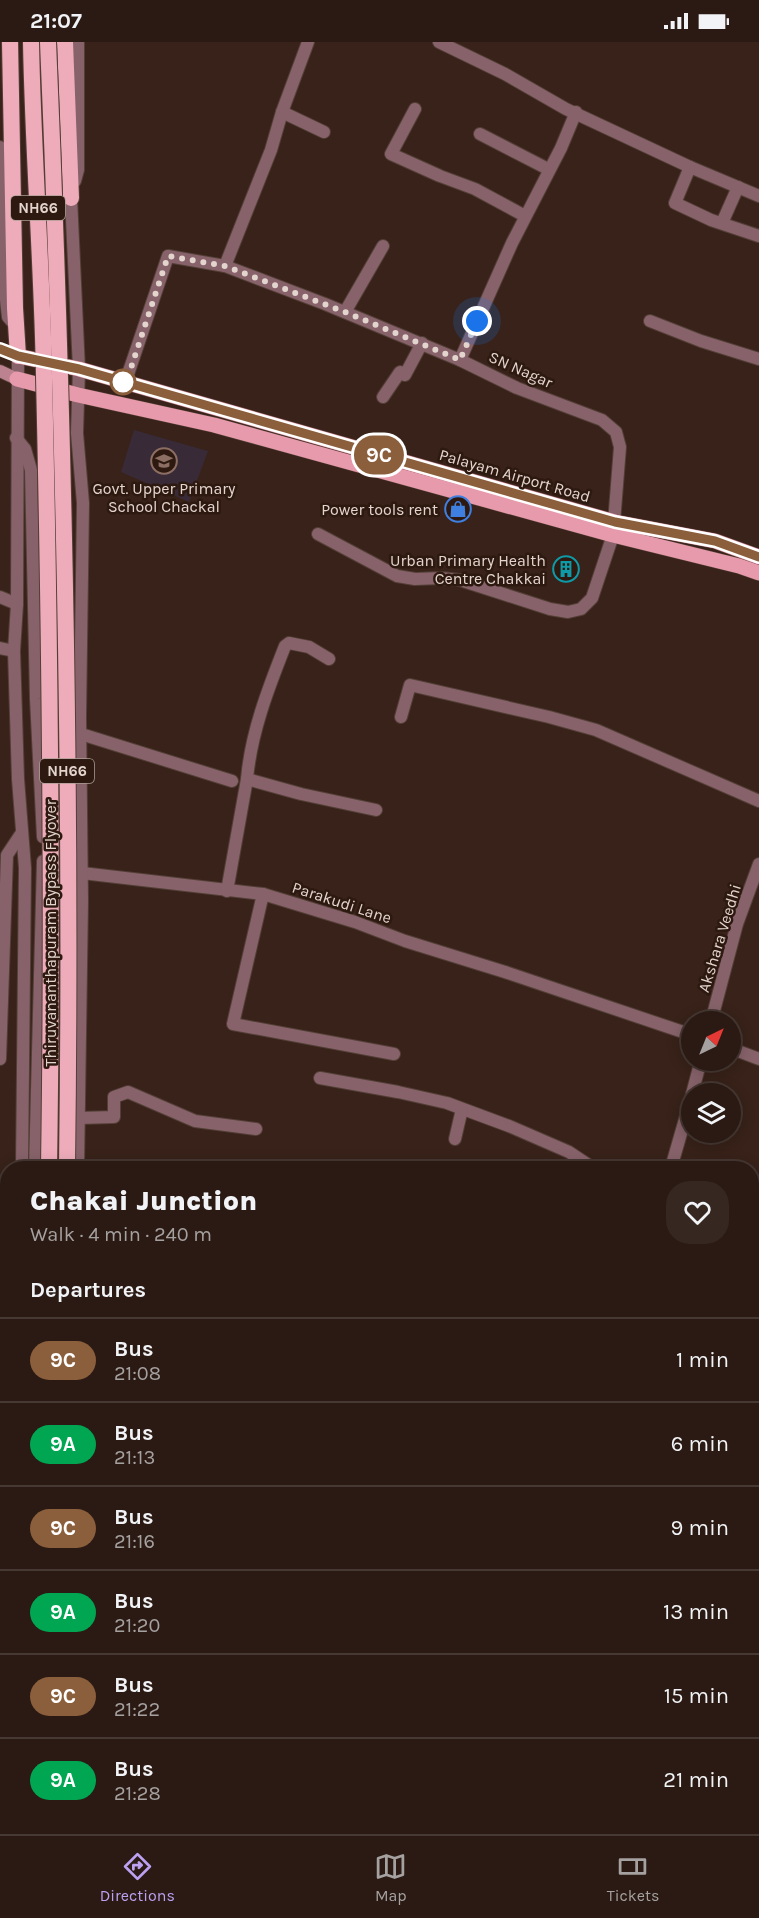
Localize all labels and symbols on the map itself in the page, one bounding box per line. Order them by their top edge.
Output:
road number: NH66 [11,196,65,220]
your location [462,306,492,336]
street label: SN Nagar [486,347,556,392]
unlabelled marker [110,369,136,395]
line badge: 9C [352,436,406,474]
street label: Palayam Airport Road [437,445,593,506]
school or university icon: Govt. Upper Primary School Chackal [149,446,179,476]
place label: Govt. Upper Primary School Chackal [92,479,236,516]
shop icon: Power tools rent [443,494,473,524]
place label: Power tools rent [321,500,438,519]
place label: Urban Primary Health Centre Chakkai [390,551,546,588]
building icon: Urban Primary Health Centre Chakkai [551,554,581,584]
road number: NH66 [40,759,94,783]
street label: Thiruvananthapuram Bypass Flyover [41,799,60,1067]
street label: Parakudi Lane [290,877,394,927]
street label: Akshara Veedhi [694,882,745,995]
north arrow [681,1011,741,1071]

